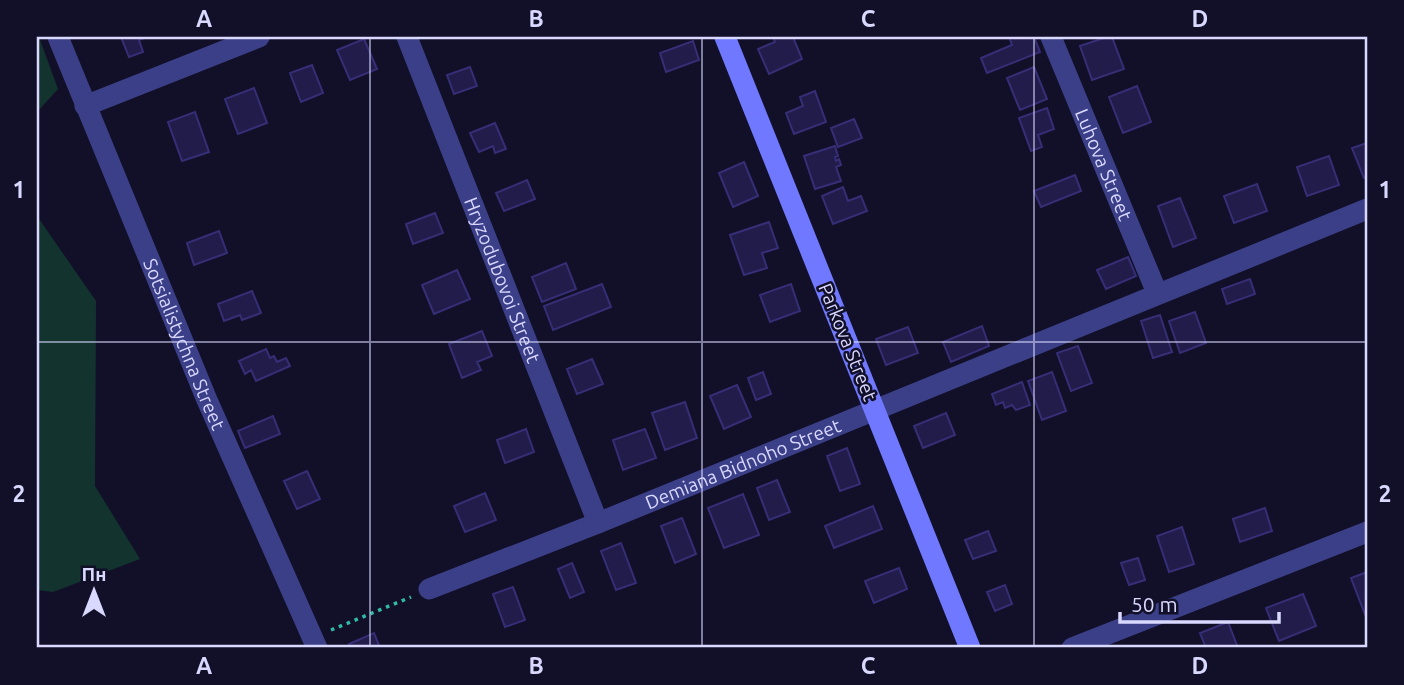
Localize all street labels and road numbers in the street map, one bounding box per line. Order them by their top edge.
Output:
street label: Luhova Street [1071,105,1137,224]
street label: Hryzodubovoi Street [460,194,545,367]
street label: Sotsialistychna Street [139,255,230,434]
street label: Parkova Street [814,280,882,404]
street label: Demiana Bidnoho Street [642,414,844,513]

